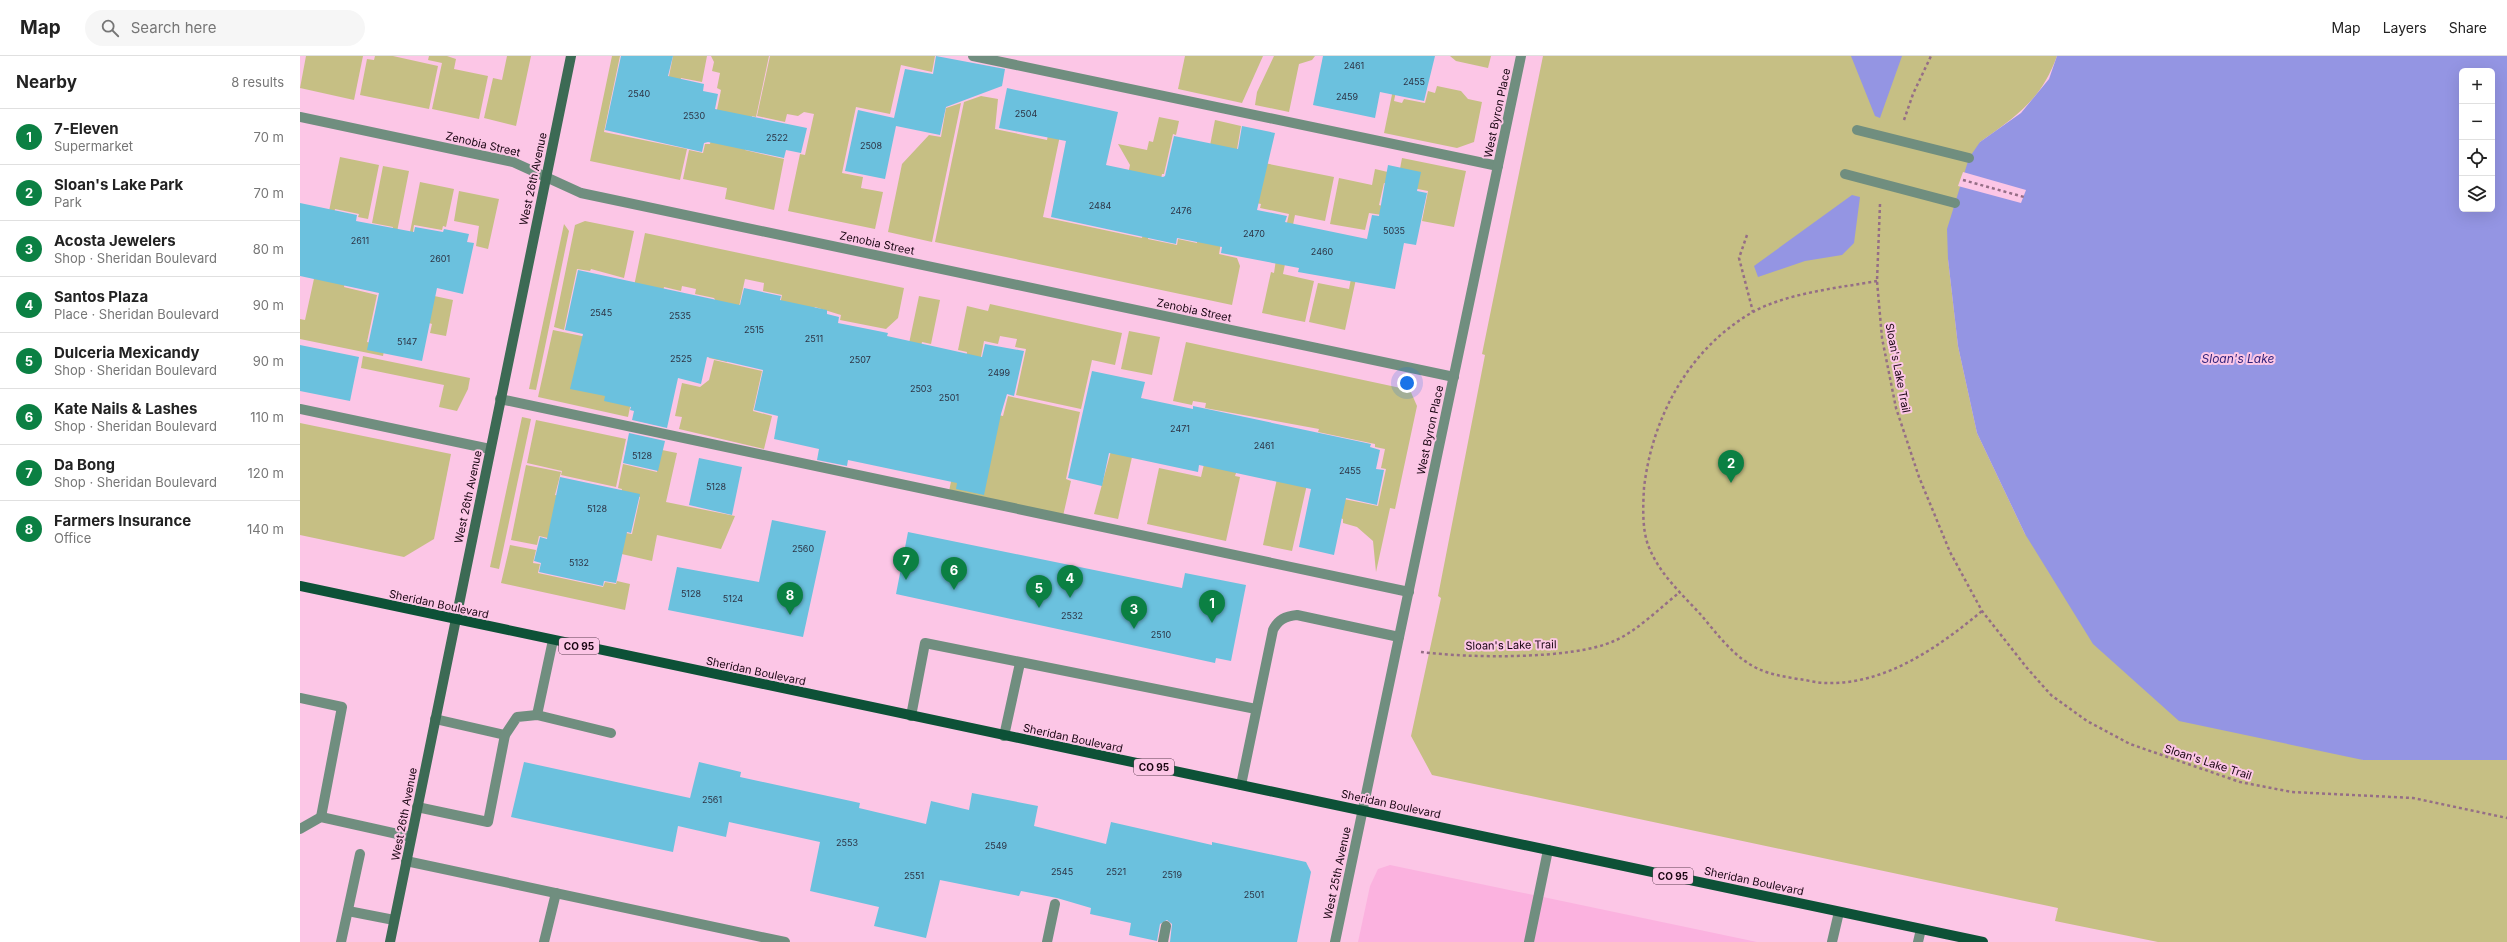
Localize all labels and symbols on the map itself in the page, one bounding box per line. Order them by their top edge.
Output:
house number: 2461 [1344,60,1364,71]
street label: West Byron Place [1481,67,1513,159]
house number: 2455 [1403,76,1425,87]
house number: 2540 [628,88,651,99]
house number: 2459 [1336,91,1359,102]
house number: 2504 [1015,108,1037,119]
house number: 2530 [683,110,705,121]
street label: Zenobia Street [444,129,522,159]
street label: West 26th Avenue [516,131,550,227]
house number: 2522 [766,132,788,143]
house number: 2508 [860,140,883,151]
house number: 2484 [1089,200,1111,211]
house number: 2476 [1170,205,1192,216]
house number: 5035 [1383,225,1405,236]
street label: Zenobia Street [838,228,916,258]
house number: 2470 [1243,228,1265,239]
house number: 2611 [351,235,369,246]
house number: 2460 [1311,246,1334,257]
house number: 2601 [430,253,450,264]
street label: Zenobia Street [1155,295,1233,325]
house number: 2545 [590,307,612,318]
house number: 2535 [669,310,691,321]
street label: Sloan's Lake Trail [1882,322,1914,414]
house number: 2515 [744,324,764,335]
house number: 2511 [805,333,823,344]
house number: 5147 [397,336,417,347]
water label: Sloan's Lake [2202,351,2275,366]
house number: 2525 [670,353,692,364]
house number: 2507 [849,354,871,365]
house number: 2499 [988,367,1011,378]
your location [1397,373,1417,393]
house number: 2503 [910,383,933,394]
street label: West Byron Place [1414,384,1446,476]
house number: 2501 [939,392,959,403]
house number: 2471 [1170,423,1190,434]
house number: 2461 [1254,440,1274,451]
street label: West 26th Avenue [451,449,485,545]
house number: 5128 [632,450,653,461]
pin: 2 [1718,450,1744,483]
house number: 2455 [1339,465,1361,476]
house number: 5128 [706,481,727,492]
house number: 5128 [587,503,608,514]
house number: 2560 [792,543,814,554]
pin: 7 [893,547,919,580]
house number: 5132 [569,557,589,568]
pin: 6 [941,557,967,590]
pin: 4 [1057,565,1083,598]
pin: 5 [1026,575,1052,608]
pin: 8 [777,582,803,615]
street label: Sheridan Boulevard [388,587,490,621]
house number: 5128 [681,588,702,599]
pin: 1 [1199,590,1225,623]
house number: 5124 [723,593,743,604]
pin: 3 [1121,596,1147,629]
house number: 2532 [1061,610,1083,621]
house number: 2510 [1151,629,1171,640]
street label: Sloan's Lake Trail [1465,637,1557,653]
road number: CO 95 [559,638,599,654]
street label: Sheridan Boulevard [705,654,807,688]
street label: Sheridan Boulevard [1022,721,1124,755]
street label: Sloan's Lake Trail [2163,741,2253,783]
road number: CO 95 [1134,759,1174,775]
street label: West 26th Avenue [388,766,420,862]
street label: Sheridan Boulevard [1340,787,1442,821]
house number: 2561 [702,794,722,805]
street label: West 25th Avenue [1320,825,1354,921]
house number: 2553 [836,837,858,848]
house number: 2549 [985,840,1008,851]
street label: Sheridan Boulevard [1703,864,1805,898]
house number: 2545 [1051,866,1073,877]
house number: 2521 [1106,866,1126,877]
road number: CO 95 [1653,868,1693,884]
house number: 2519 [1162,869,1183,880]
house number: 2551 [904,870,924,881]
house number: 2501 [1244,889,1264,900]

